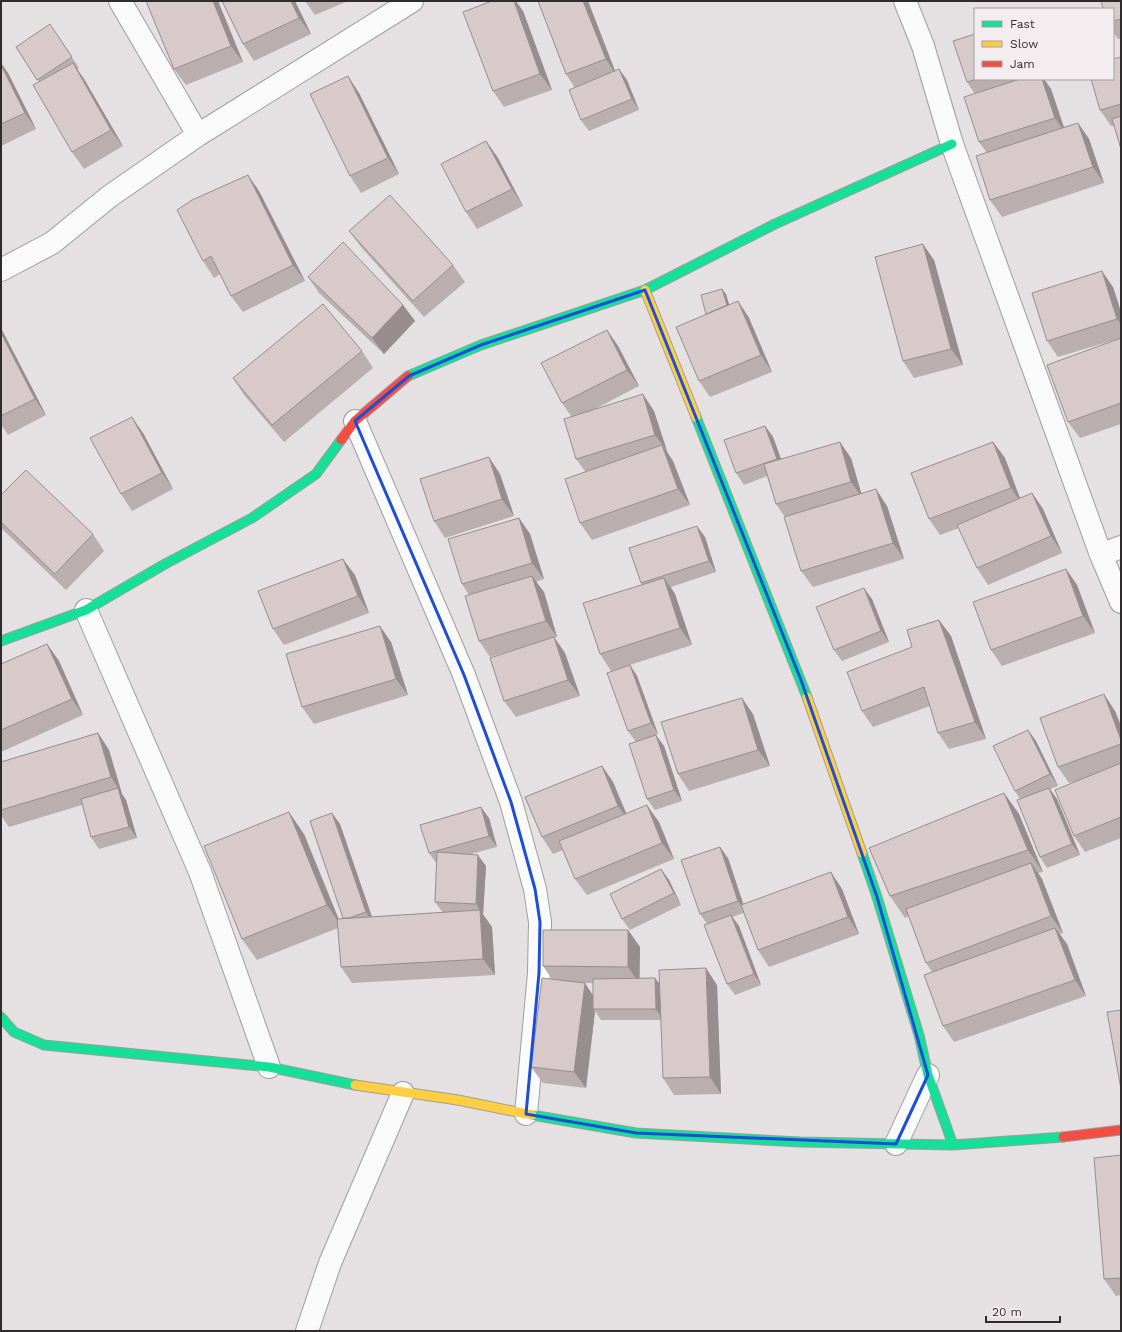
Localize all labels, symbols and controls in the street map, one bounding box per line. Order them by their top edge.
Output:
legend [974,8,1114,80]
text: Fast [1010,17,1035,31]
text: Slow [1010,37,1038,51]
text: Jam [1010,57,1035,71]
scale bar [986,1298,1060,1324]
text: 20 m [992,1305,1022,1319]

